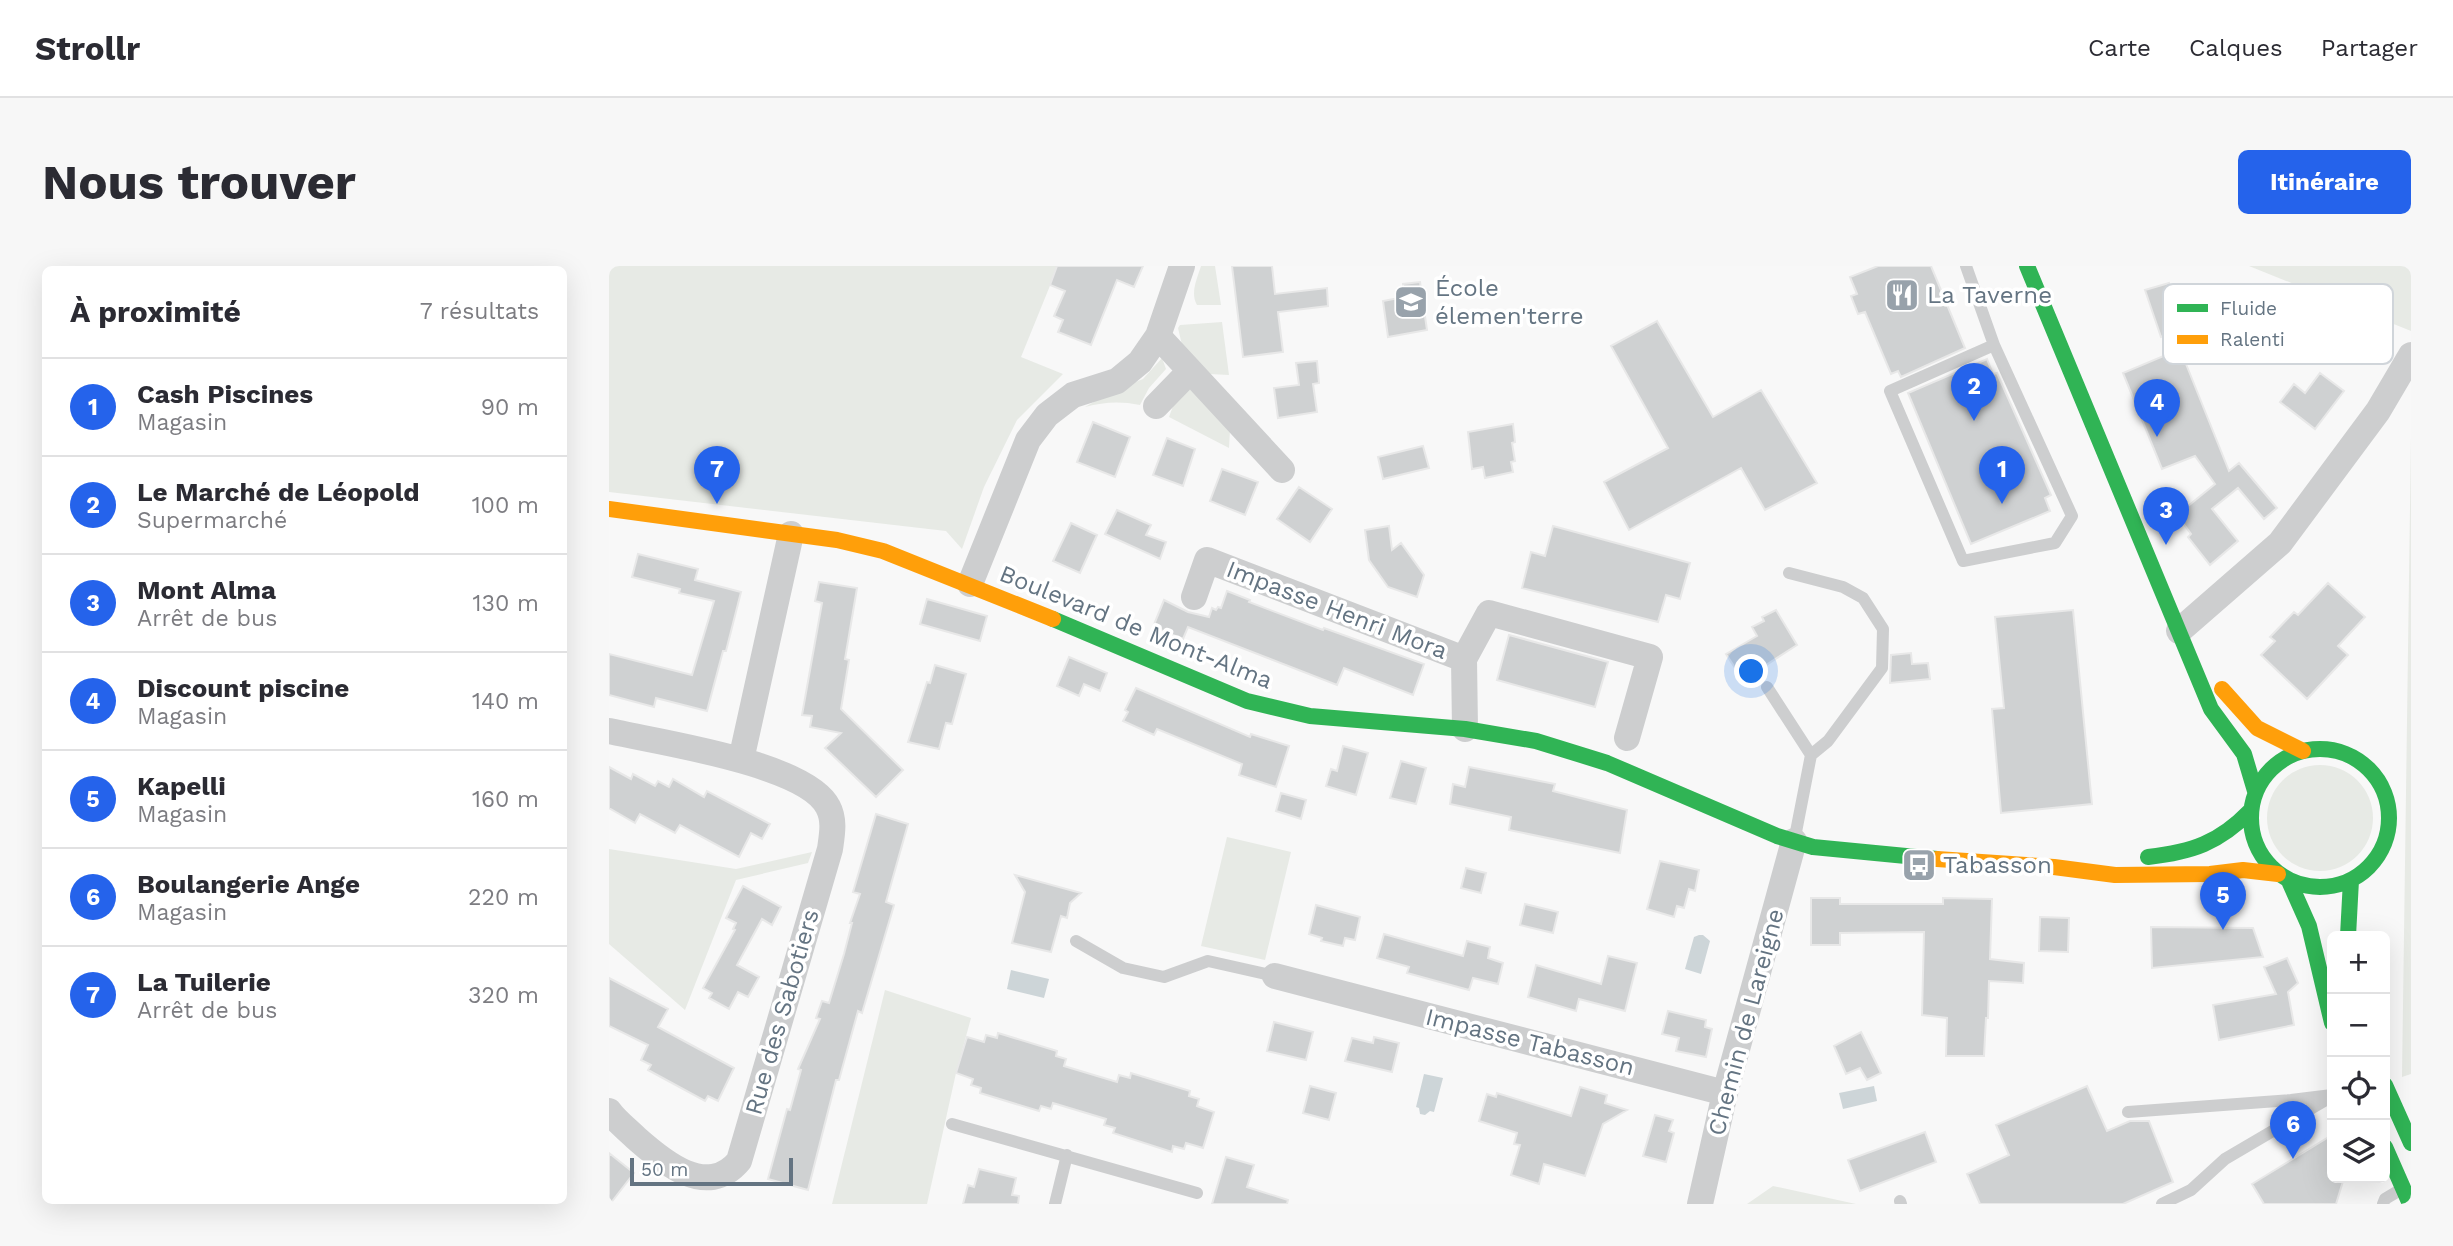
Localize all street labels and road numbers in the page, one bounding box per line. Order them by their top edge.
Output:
street label: Impasse Henri Mora [1223,555,1451,665]
street label: Boulevard de Mont-Alma [996,559,1276,695]
street label: Rue des Sabotiers [739,906,825,1118]
street label: Chemin de Lareigne [1702,906,1790,1138]
street label: Impasse Tabasson [1423,1003,1637,1081]

